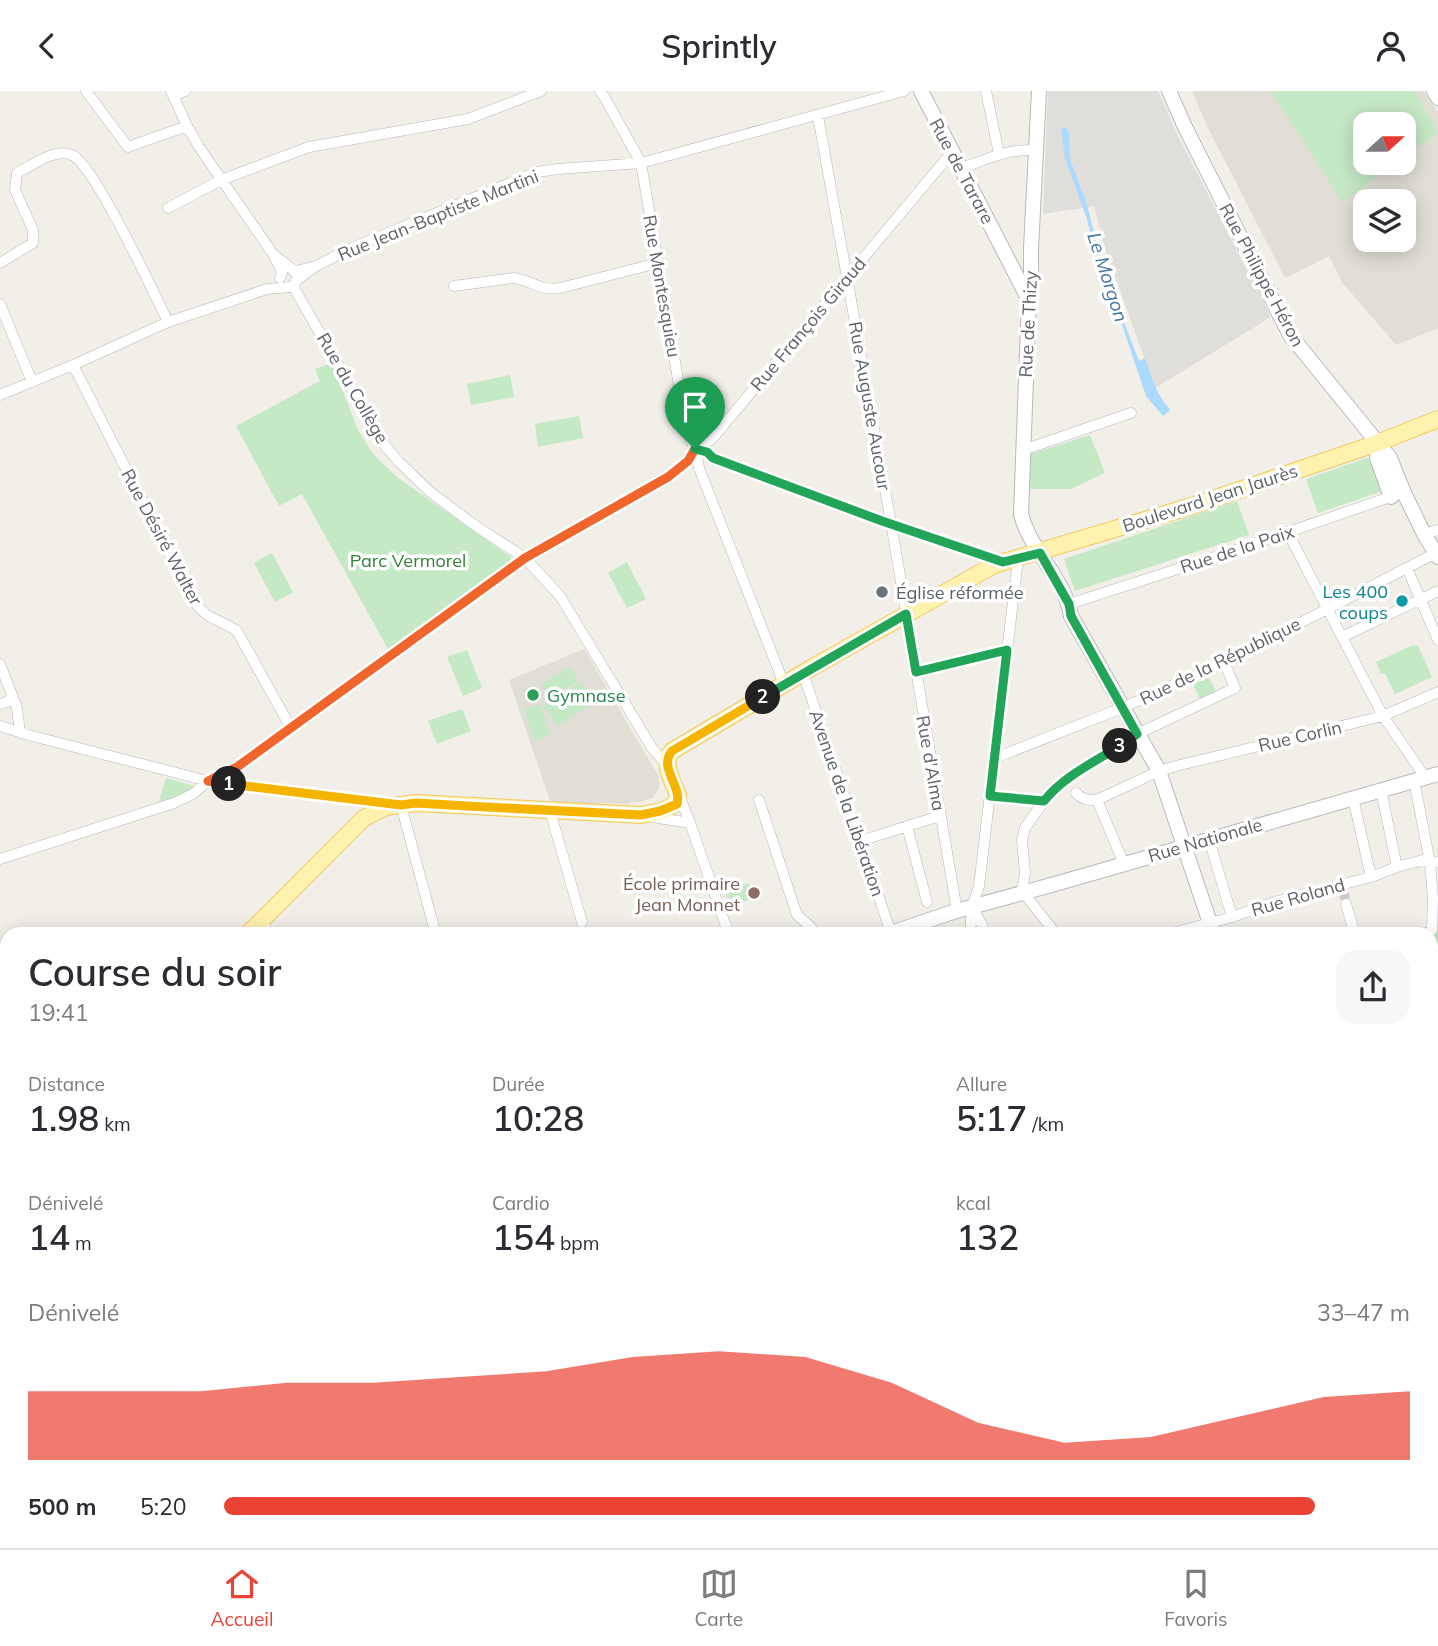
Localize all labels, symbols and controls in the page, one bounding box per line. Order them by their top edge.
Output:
text: Sprintly [661,26,777,66]
icon: back [28,27,66,65]
icon: person [1372,27,1410,65]
north arrow [1353,112,1416,175]
map controls [1353,112,1416,252]
street label: Rue de Tarare [925,114,999,228]
street label: Rue Jean-Baptiste Martini [334,164,542,266]
button: layers [1353,189,1416,252]
street label: Rue Philippe Héron [1214,199,1310,351]
street label: Rue Montesquieu [638,213,686,359]
water label: Le Morgon [1082,229,1134,325]
street label: Rue François Giraud [745,252,871,396]
street label: Rue de Thizy [1014,269,1042,378]
street label: Rue Auguste Aucour [844,320,896,493]
street label: Rue du Collège [312,328,394,448]
pin [665,377,725,449]
icon: arrive [676,388,714,426]
street label: Boulevard Jean Jaurès [1119,459,1301,537]
street label: Rue Désiré Walter [116,465,208,610]
street label: Rue de la Paix [1177,520,1297,578]
park label: Parc Vermorel [350,549,466,572]
place label: Les 400 coups [1322,580,1388,624]
place label: Église réformée [896,581,1024,604]
marker: Église réformée [874,584,890,600]
marker: Les 400 coups [1394,593,1410,609]
street label: Rue de la République [1136,612,1304,710]
pin: 2 [746,679,780,715]
place label: Gymnase [547,684,626,707]
text: 2 [757,684,768,708]
marker: Gymnase [525,687,541,703]
street label: Avenue de la Libération [804,707,890,899]
street label: Rue d'Alma [911,714,951,812]
street label: Rue Corlin [1256,715,1344,757]
pin: 3 [1102,729,1138,763]
text: 3 [1114,733,1125,757]
pin: 1 [212,767,246,801]
text: 1 [223,771,234,795]
street label: Rue Nationale [1145,813,1265,867]
place label: École primaire Jean Monnet [623,872,740,916]
street label: Rue Roland [1249,873,1347,921]
marker: École primaire Jean Monnet [746,885,762,901]
text: Course du soir [28,948,281,996]
button: share [1336,950,1410,1024]
text: 19:41 [28,998,88,1027]
text: Distance [28,1072,105,1096]
text: Durée [492,1072,545,1096]
text: Allure [956,1072,1007,1096]
text: 1.98 [28,1096,99,1140]
text: 10:28 [492,1096,584,1140]
text: 5:17 [956,1096,1027,1140]
text: km [99,1112,131,1136]
text: /km [1027,1112,1064,1136]
text: Dénivelé [28,1191,103,1215]
text: Cardio [492,1191,550,1215]
text: kcal [956,1191,991,1215]
text: 14 [28,1215,70,1259]
text: 154 [492,1215,555,1259]
text: 132 [956,1215,1019,1259]
text: m [70,1231,92,1255]
text: bpm [555,1231,599,1255]
text: Dénivelé [28,1298,119,1327]
text: 33–47 m [1317,1298,1410,1327]
text: 500 m [28,1492,96,1521]
text: 5:20 [140,1492,187,1521]
tab: Accueil [211,1565,273,1631]
tab: Carte [695,1565,743,1631]
tab: Favoris [1164,1565,1227,1631]

